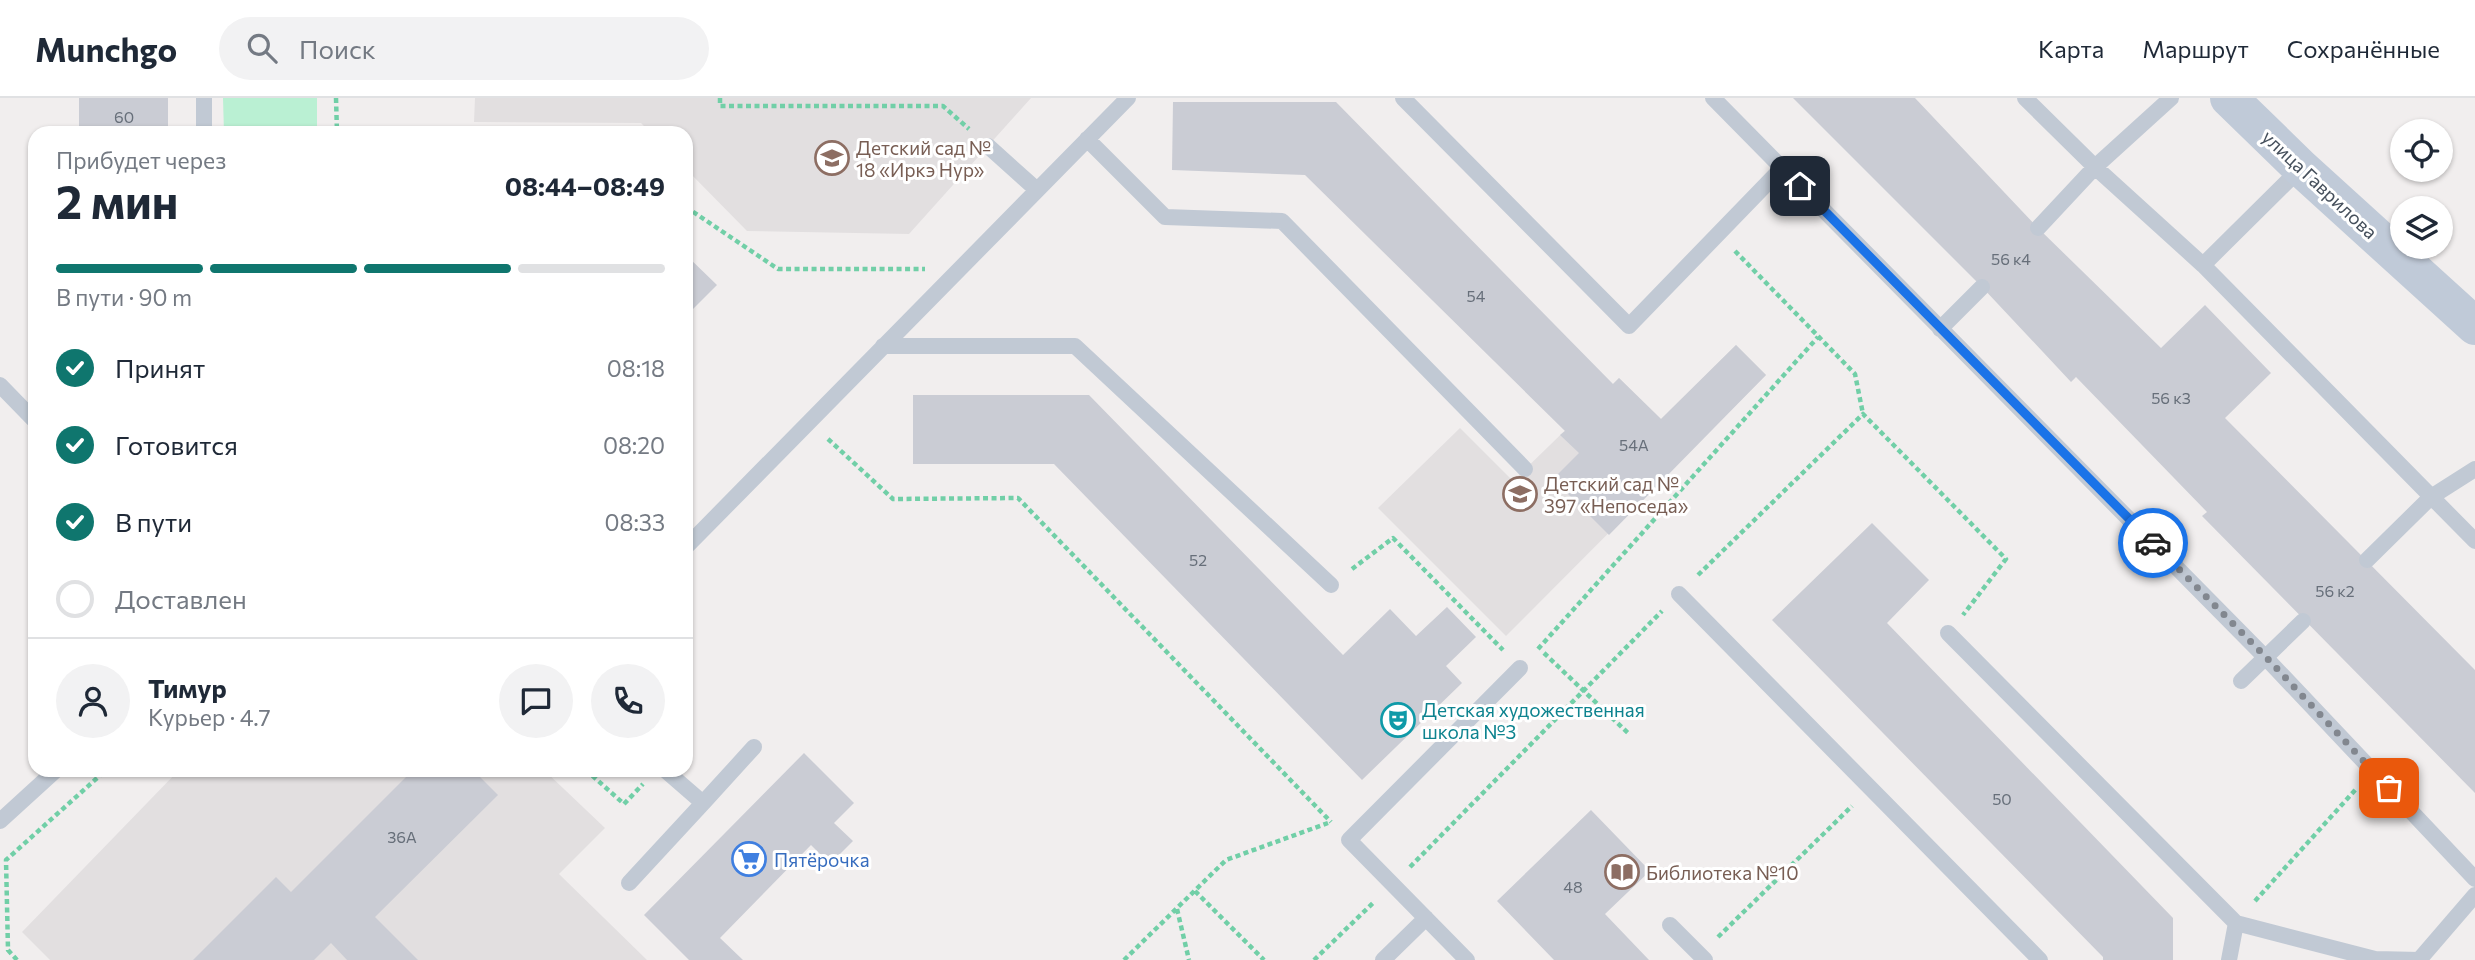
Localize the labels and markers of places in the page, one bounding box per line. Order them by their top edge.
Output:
place label: Детский сад № 18 «Иркэ Нур» [856,136,991,181]
school or university icon: Детский сад № 18 «Иркэ Нур» [813,139,851,177]
pin [1770,156,1830,216]
place label: Детский сад № 397 «Непоседа» [1544,472,1689,517]
school or university icon: Детский сад № 397 «Непоседа» [1501,475,1539,513]
place label: Детская художественная школа №3 [1422,698,1645,743]
theatre icon: Детская художественная школа №3 [1379,701,1417,739]
pin [2359,758,2419,818]
supermarket icon: Пятёрочка [730,840,768,878]
place label: Пятёрочка [774,848,870,871]
library icon: Библиотека №10 [1603,853,1641,891]
place label: Библиотека №10 [1646,861,1799,884]

